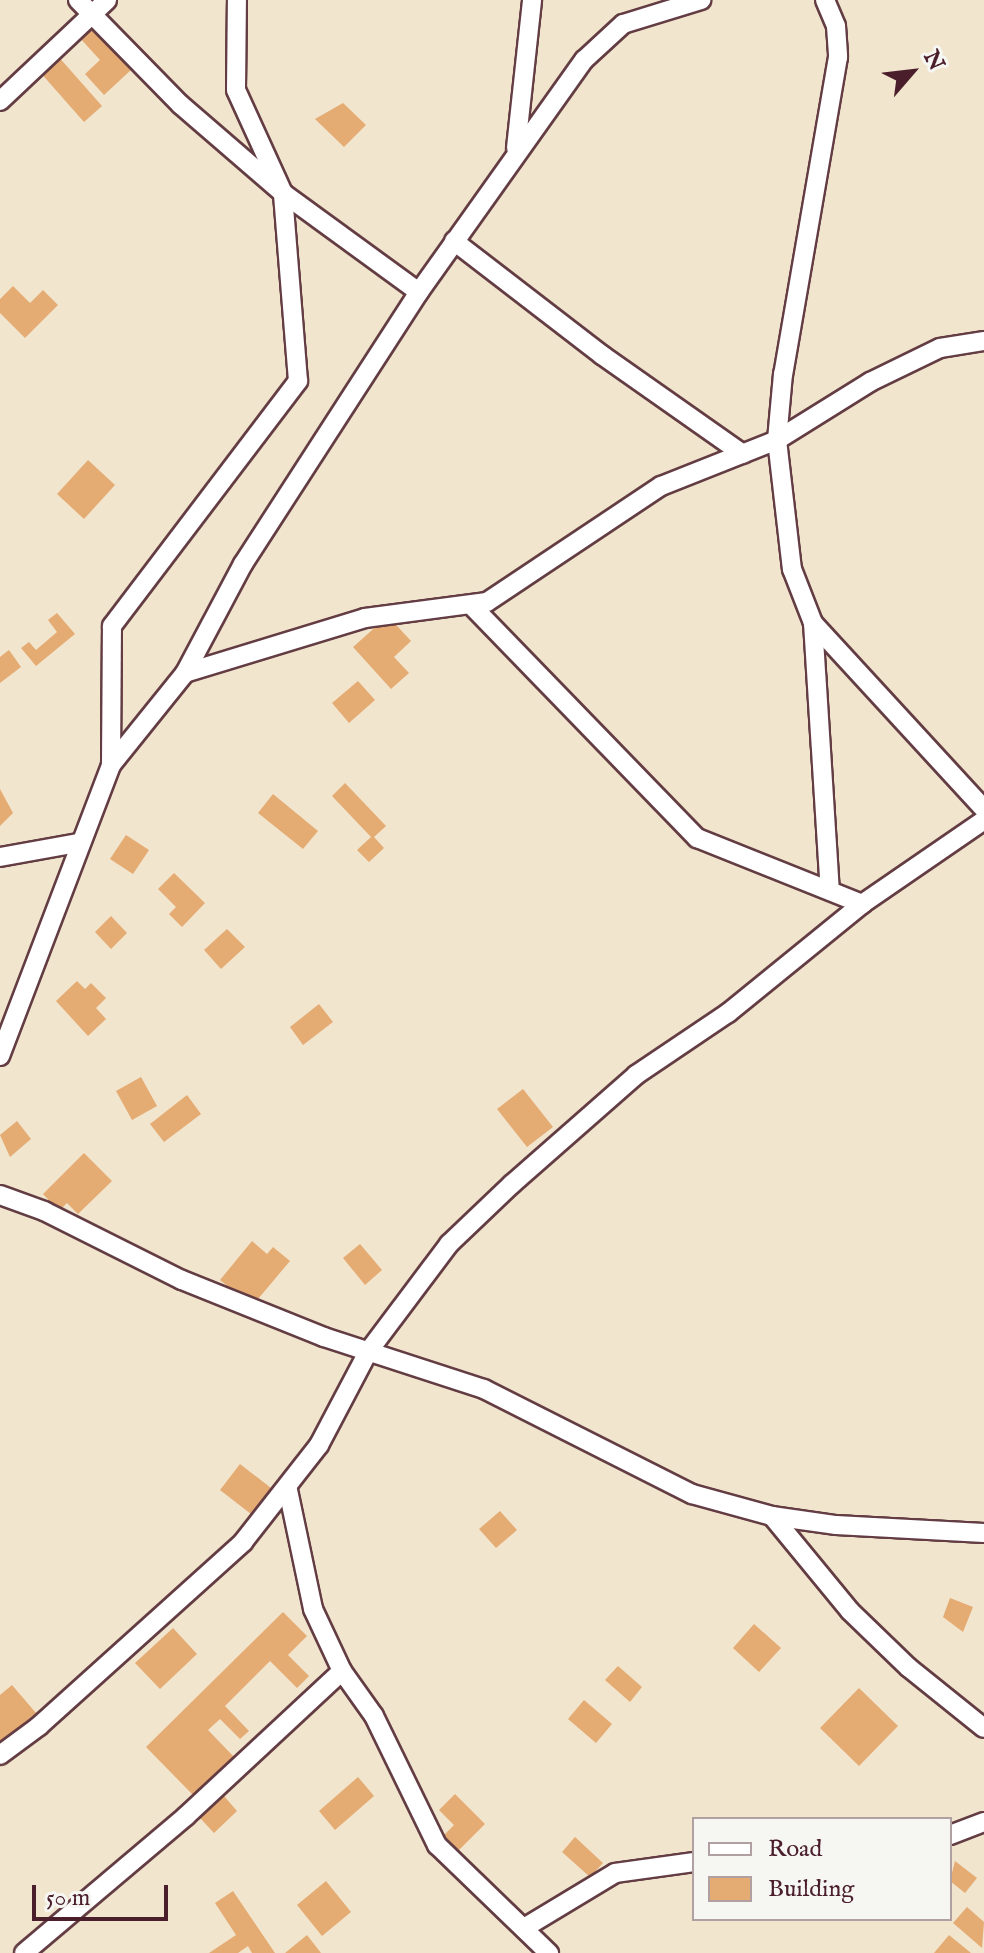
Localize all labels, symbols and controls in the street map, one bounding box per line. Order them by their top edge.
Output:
north arrow [872,32,952,112]
text: N [916,46,950,76]
legend [692,1817,952,1921]
text: Road [768,1834,822,1865]
scale bar [36,1869,172,1919]
text: Building [768,1874,854,1905]
text: 50 m [46,1883,90,1914]

